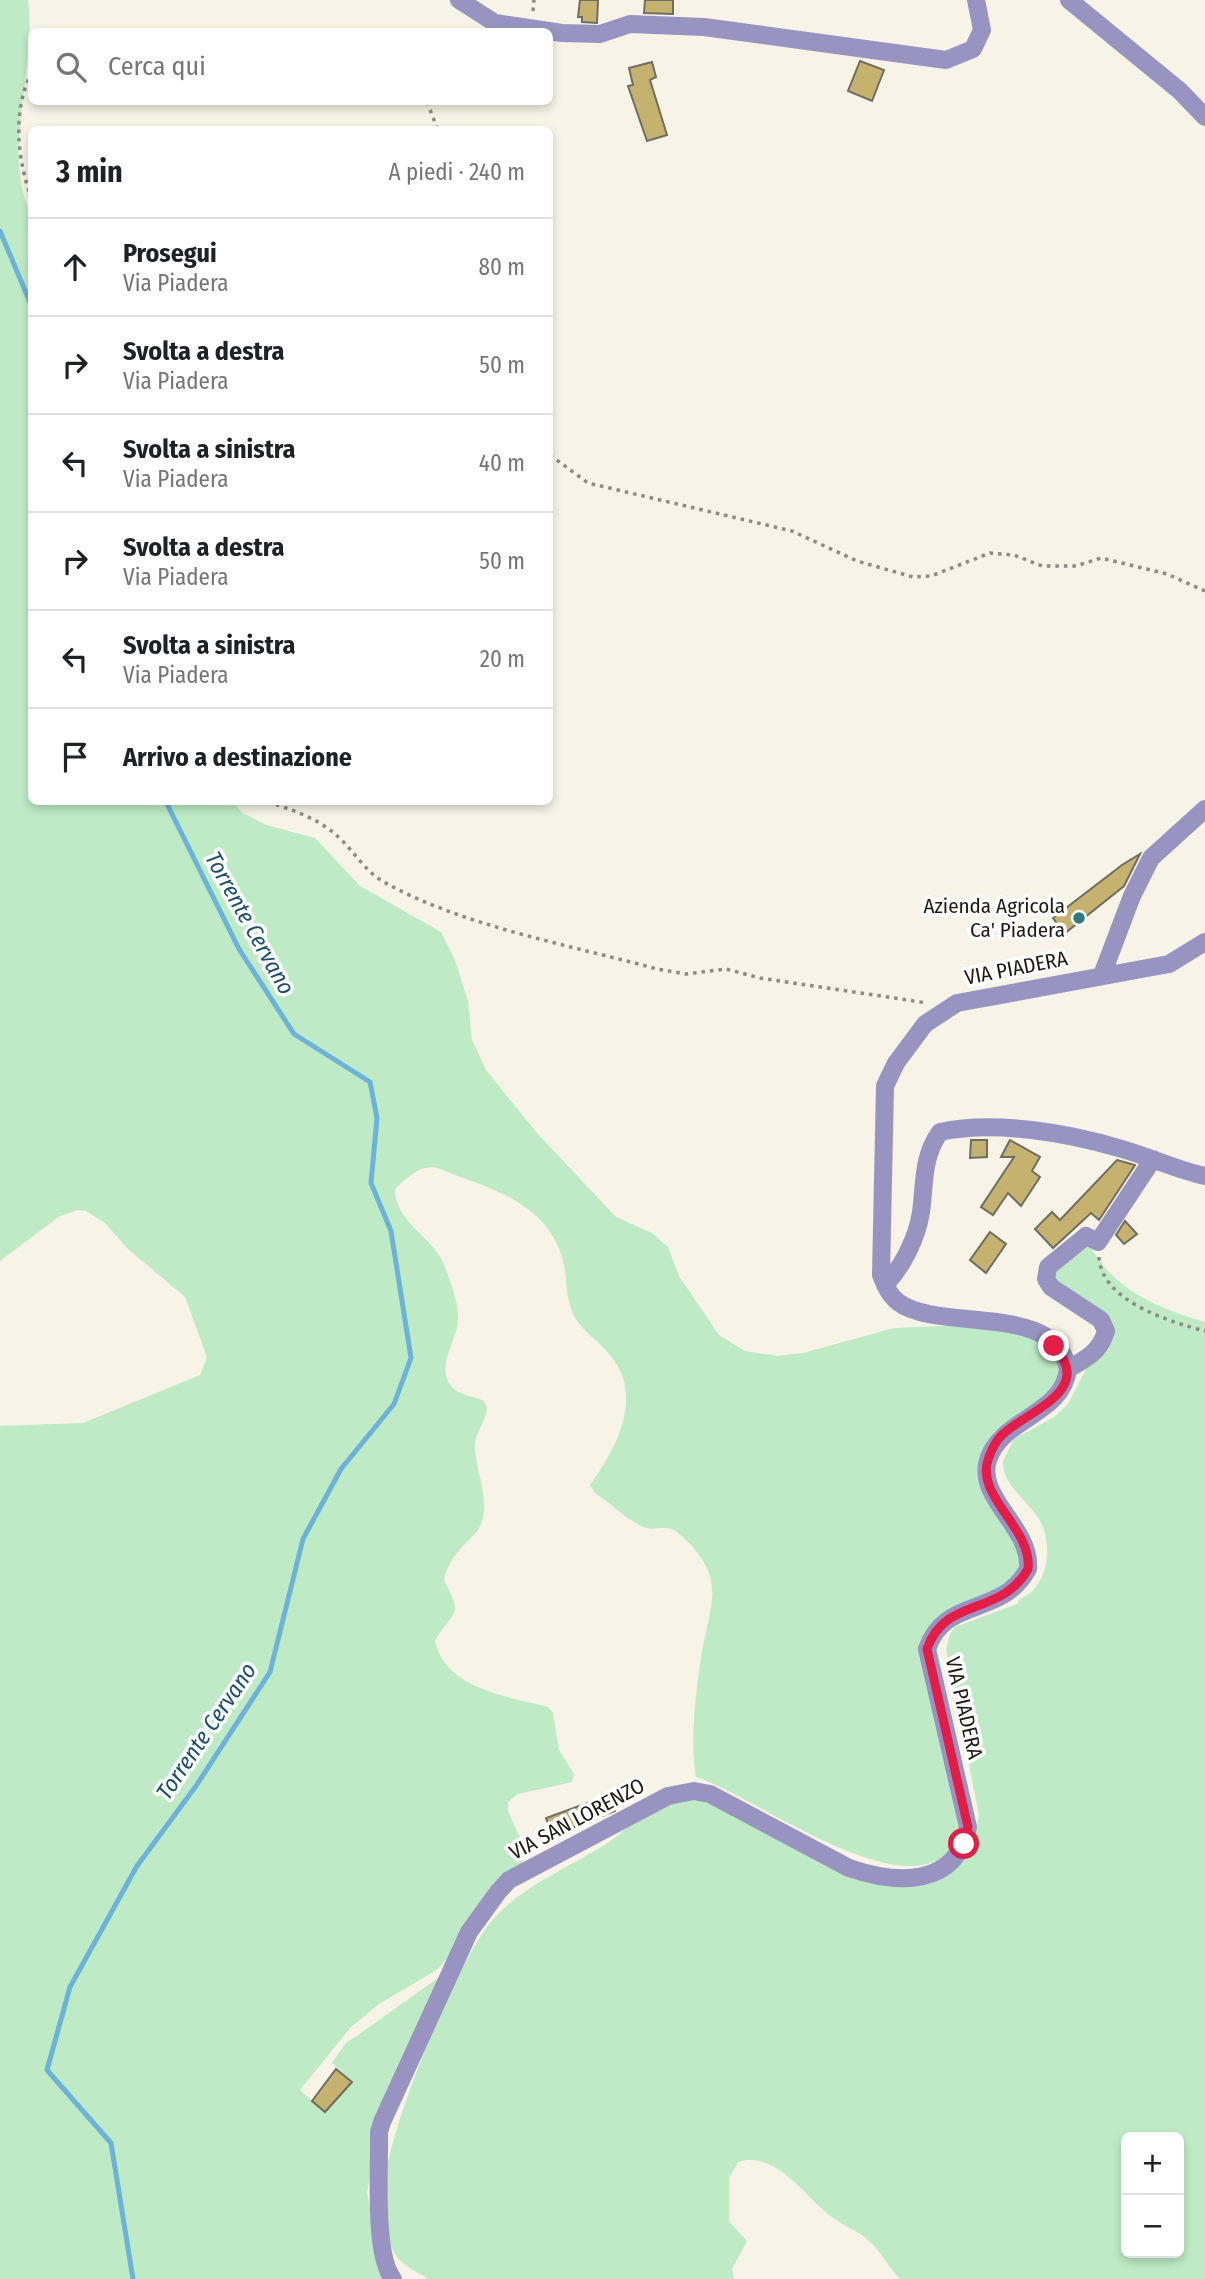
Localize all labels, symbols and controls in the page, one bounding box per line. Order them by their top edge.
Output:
search box [28,28,553,105]
icon: search [52,48,90,86]
text: Cerca qui [108,51,206,82]
text: 3 min [56,154,123,190]
text: A piedi · 240 m [388,158,525,186]
text: Prosegui [123,238,217,269]
icon: ahead [56,248,94,286]
text: 80 m [478,253,525,281]
text: Via Piadera [123,269,229,297]
text: Svolta a destra [123,336,284,367]
icon: right [56,346,94,384]
text: 50 m [479,351,525,379]
text: Via Piadera [123,367,229,395]
text: Svolta a sinistra [123,434,295,465]
icon: left [56,444,94,482]
text: 40 m [479,449,525,477]
text: Via Piadera [123,465,229,493]
text: Svolta a destra [123,532,284,563]
icon: right [56,542,94,580]
text: 50 m [479,547,525,575]
text: Via Piadera [123,563,229,591]
text: Svolta a sinistra [123,630,295,661]
icon: left [56,640,94,678]
text: 20 m [480,645,525,673]
text: Via Piadera [123,661,229,689]
icon: arrive [56,738,94,776]
text: Arrivo a destinazione [123,742,352,773]
water label: Torrente Cervano [199,847,301,999]
place label: Azienda Agricola Ca' Piadera [924,893,1065,943]
marker: Azienda Agricola Ca' Piadera [1071,910,1087,926]
street label: VIA PIADERA [962,945,1070,991]
route end [1038,1330,1069,1361]
street label: VIA PIADERA [940,1654,988,1762]
water label: Torrente Cervano [150,1657,262,1805]
street label: VIA SAN LORENZO [505,1772,649,1866]
route start [948,1828,979,1859]
map controls [1121,2132,1184,2258]
button: + [1121,2132,1184,2195]
button: − [1121,2195,1184,2258]

